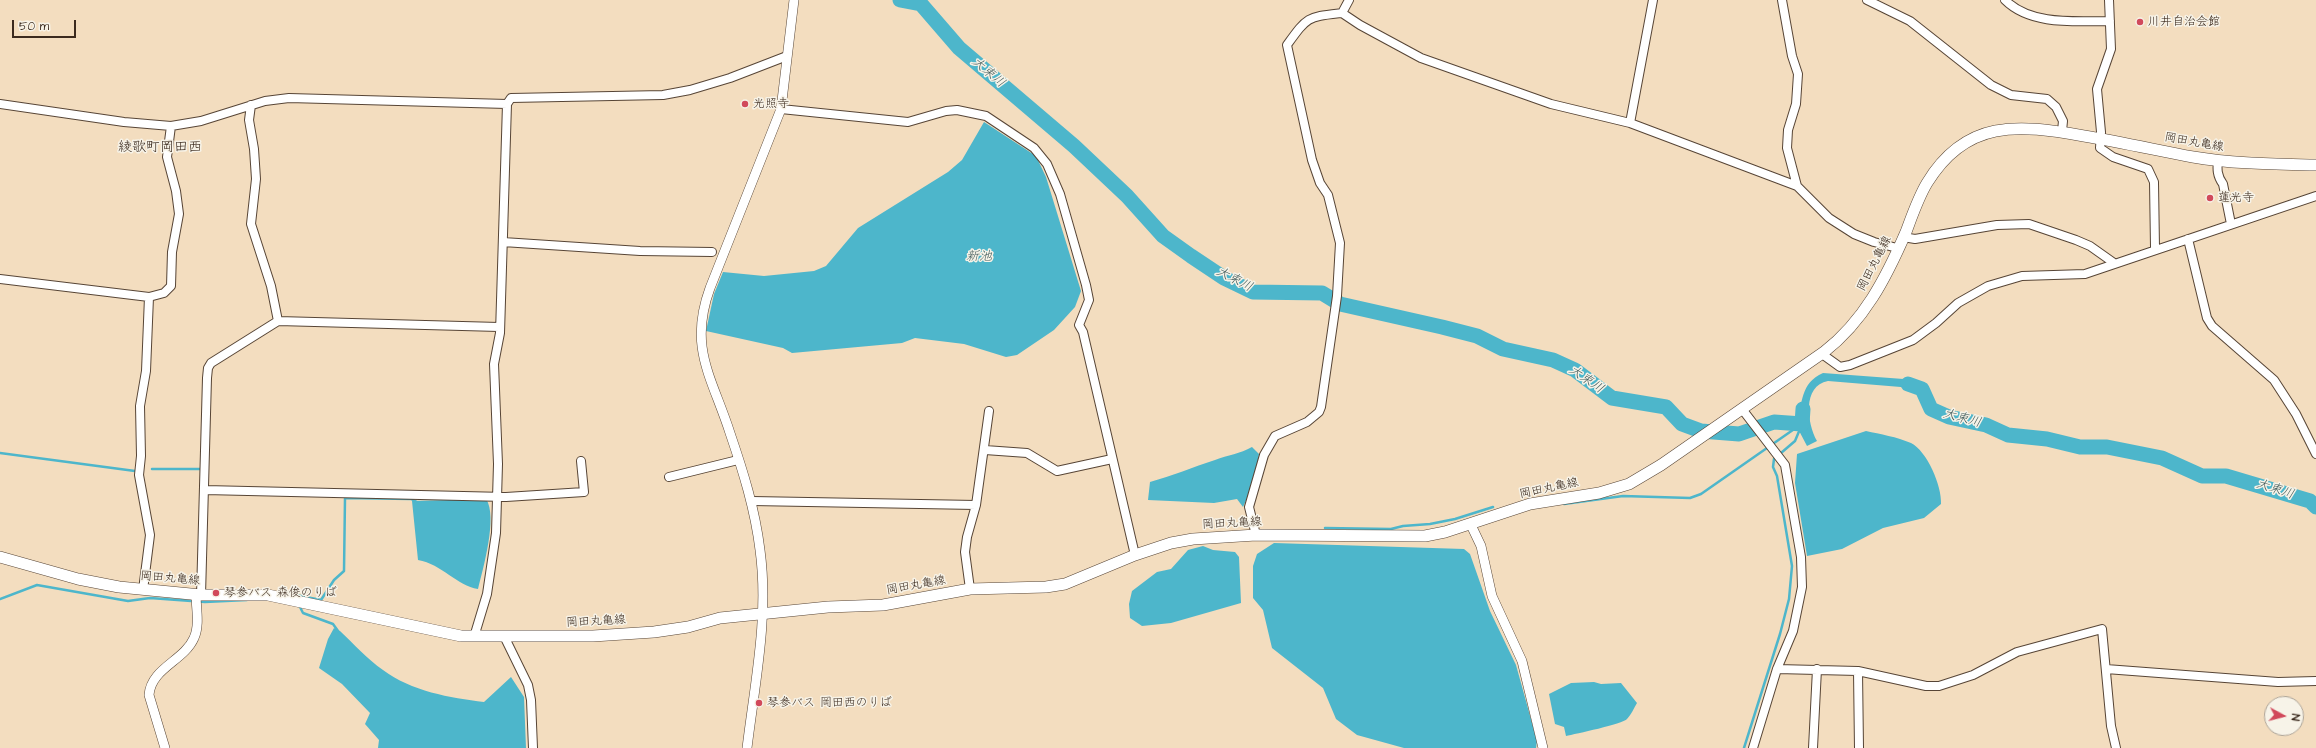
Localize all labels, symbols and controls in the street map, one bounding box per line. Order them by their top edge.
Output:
scale bar [14,12,78,38]
place label: 川井自治会館 [2148,15,2220,29]
marker: 川井自治会館 [2135,17,2145,27]
text: 50 m [19,18,49,35]
water label: 大束川 [968,54,1008,92]
place label: 光照寺 [753,97,789,111]
marker: 光照寺 [740,99,750,109]
street label: 岡田丸亀線 [2163,131,2225,155]
district label: 綾歌町岡田西 [118,140,202,156]
place label: 蓮光寺 [2218,191,2254,205]
marker: 蓮光寺 [2205,193,2215,203]
street label: 岡田丸亀線 [1855,234,1895,294]
water label: 新池 [966,249,992,265]
water label: 大束川 [1213,264,1255,296]
water label: 大束川 [1565,363,1607,397]
water label: 大束川 [1941,406,1983,432]
street label: 岡田丸亀線 [1518,476,1580,502]
water label: 大束川 [2254,477,2296,503]
street label: 岡田丸亀線 [1202,515,1262,533]
street label: 岡田丸亀線 [139,569,201,589]
street label: 岡田丸亀線 [885,574,947,598]
place label: 琴参バス 森俊のりば [224,586,337,600]
marker: 琴参バス 森俊のりば [211,588,221,598]
street label: 岡田丸亀線 [566,613,626,631]
place label: 琴参バス 岡田西のりば [767,696,892,710]
north arrow [2264,696,2304,736]
marker: 琴参バス 岡田西のりば [754,698,764,708]
text: N [2288,713,2303,722]

